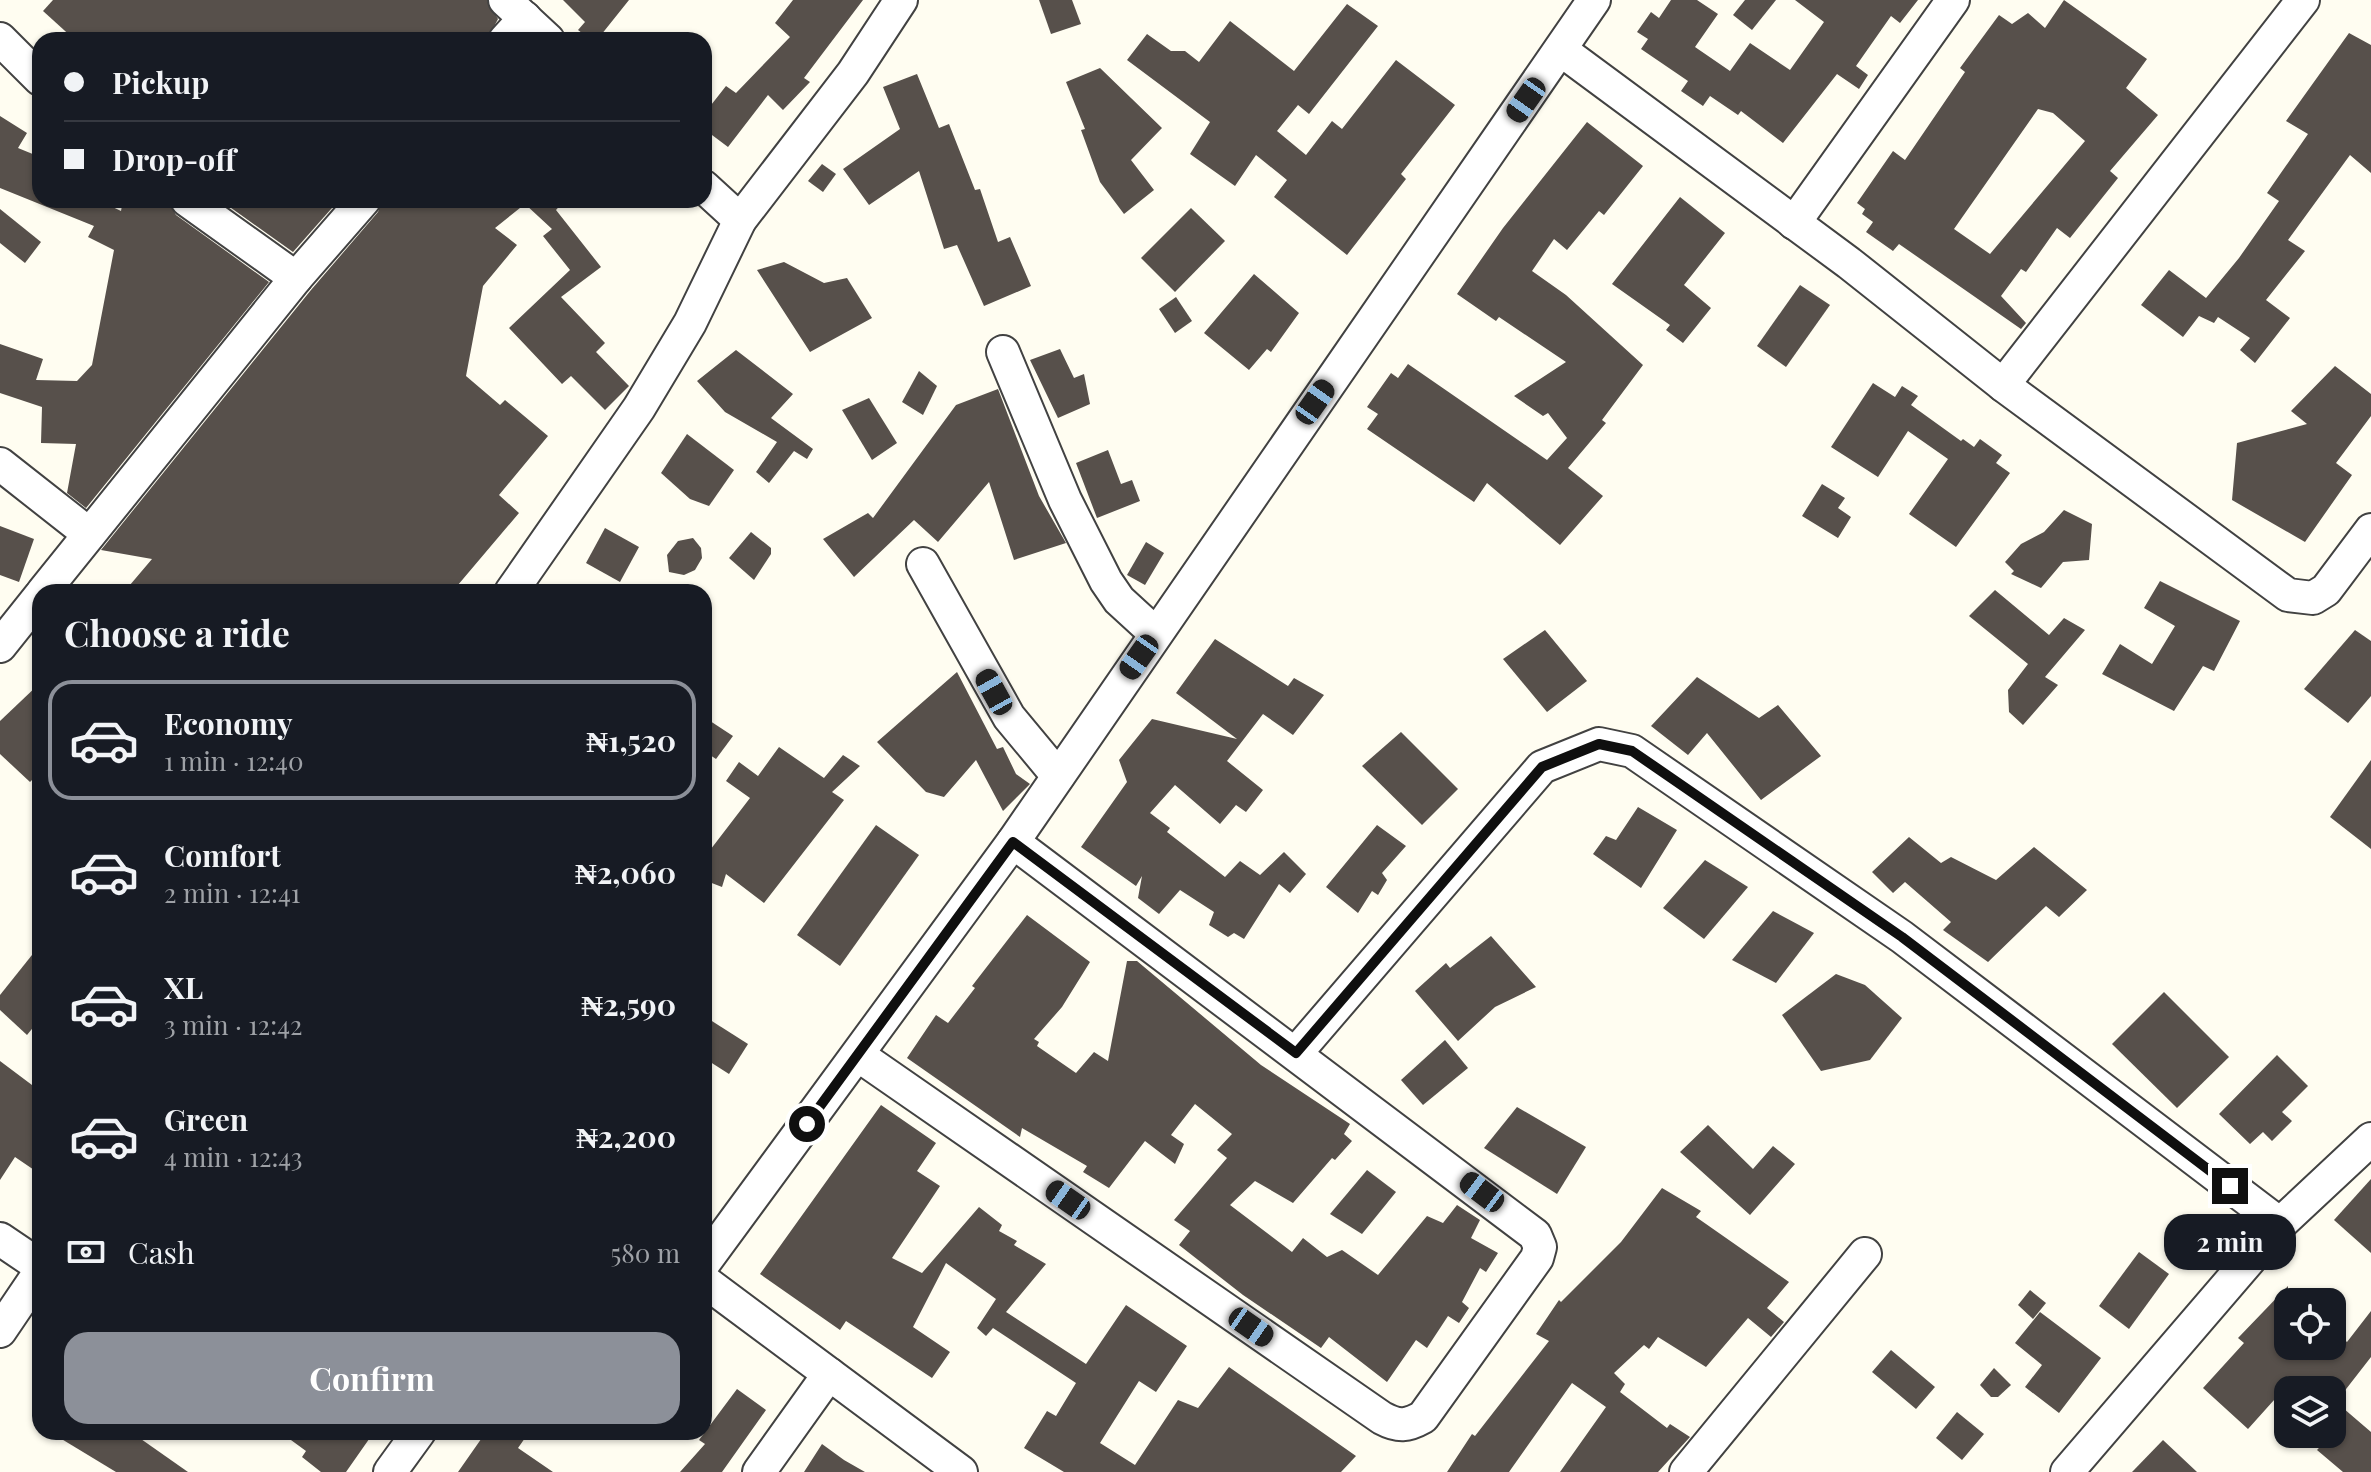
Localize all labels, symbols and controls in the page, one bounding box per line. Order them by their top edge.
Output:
text: Pickup [112,62,209,102]
car [1502,73,1550,127]
text: Drop-off [112,139,236,179]
car [1291,375,1339,429]
text: Choose a ride [64,608,290,656]
car [1115,630,1163,684]
car [972,665,1016,719]
text: Economy [164,703,293,743]
icon: car [68,704,140,776]
text: ₦1,520 [586,720,676,760]
text: 1 min · 12:40 [164,743,304,778]
text: Comfort [164,835,281,875]
icon: car [68,836,140,908]
text: ₦2,060 [575,852,676,892]
text: 2 min · 12:41 [164,875,300,910]
text: XL [164,967,203,1007]
icon: car [68,968,140,1040]
text: ₦2,590 [581,984,676,1024]
text: 3 min · 12:42 [164,1007,303,1042]
text: Green [164,1099,248,1139]
icon: car [68,1100,140,1172]
route start [789,1106,825,1142]
text: ₦2,200 [576,1116,676,1156]
text: 4 min · 12:43 [164,1139,302,1174]
car [1456,1168,1508,1216]
route end [2212,1168,2248,1204]
car [1041,1176,1095,1224]
callout: 2 min [2164,1214,2296,1270]
text: 2 min [2196,1224,2264,1259]
icon: cash [64,1230,108,1274]
text: Cash [128,1232,195,1272]
text: 580 m [611,1235,680,1270]
map controls [2274,1288,2346,1448]
button: locate [2274,1288,2346,1360]
car [1224,1303,1278,1351]
button: Confirm [64,1332,680,1424]
button: layers [2274,1376,2346,1448]

